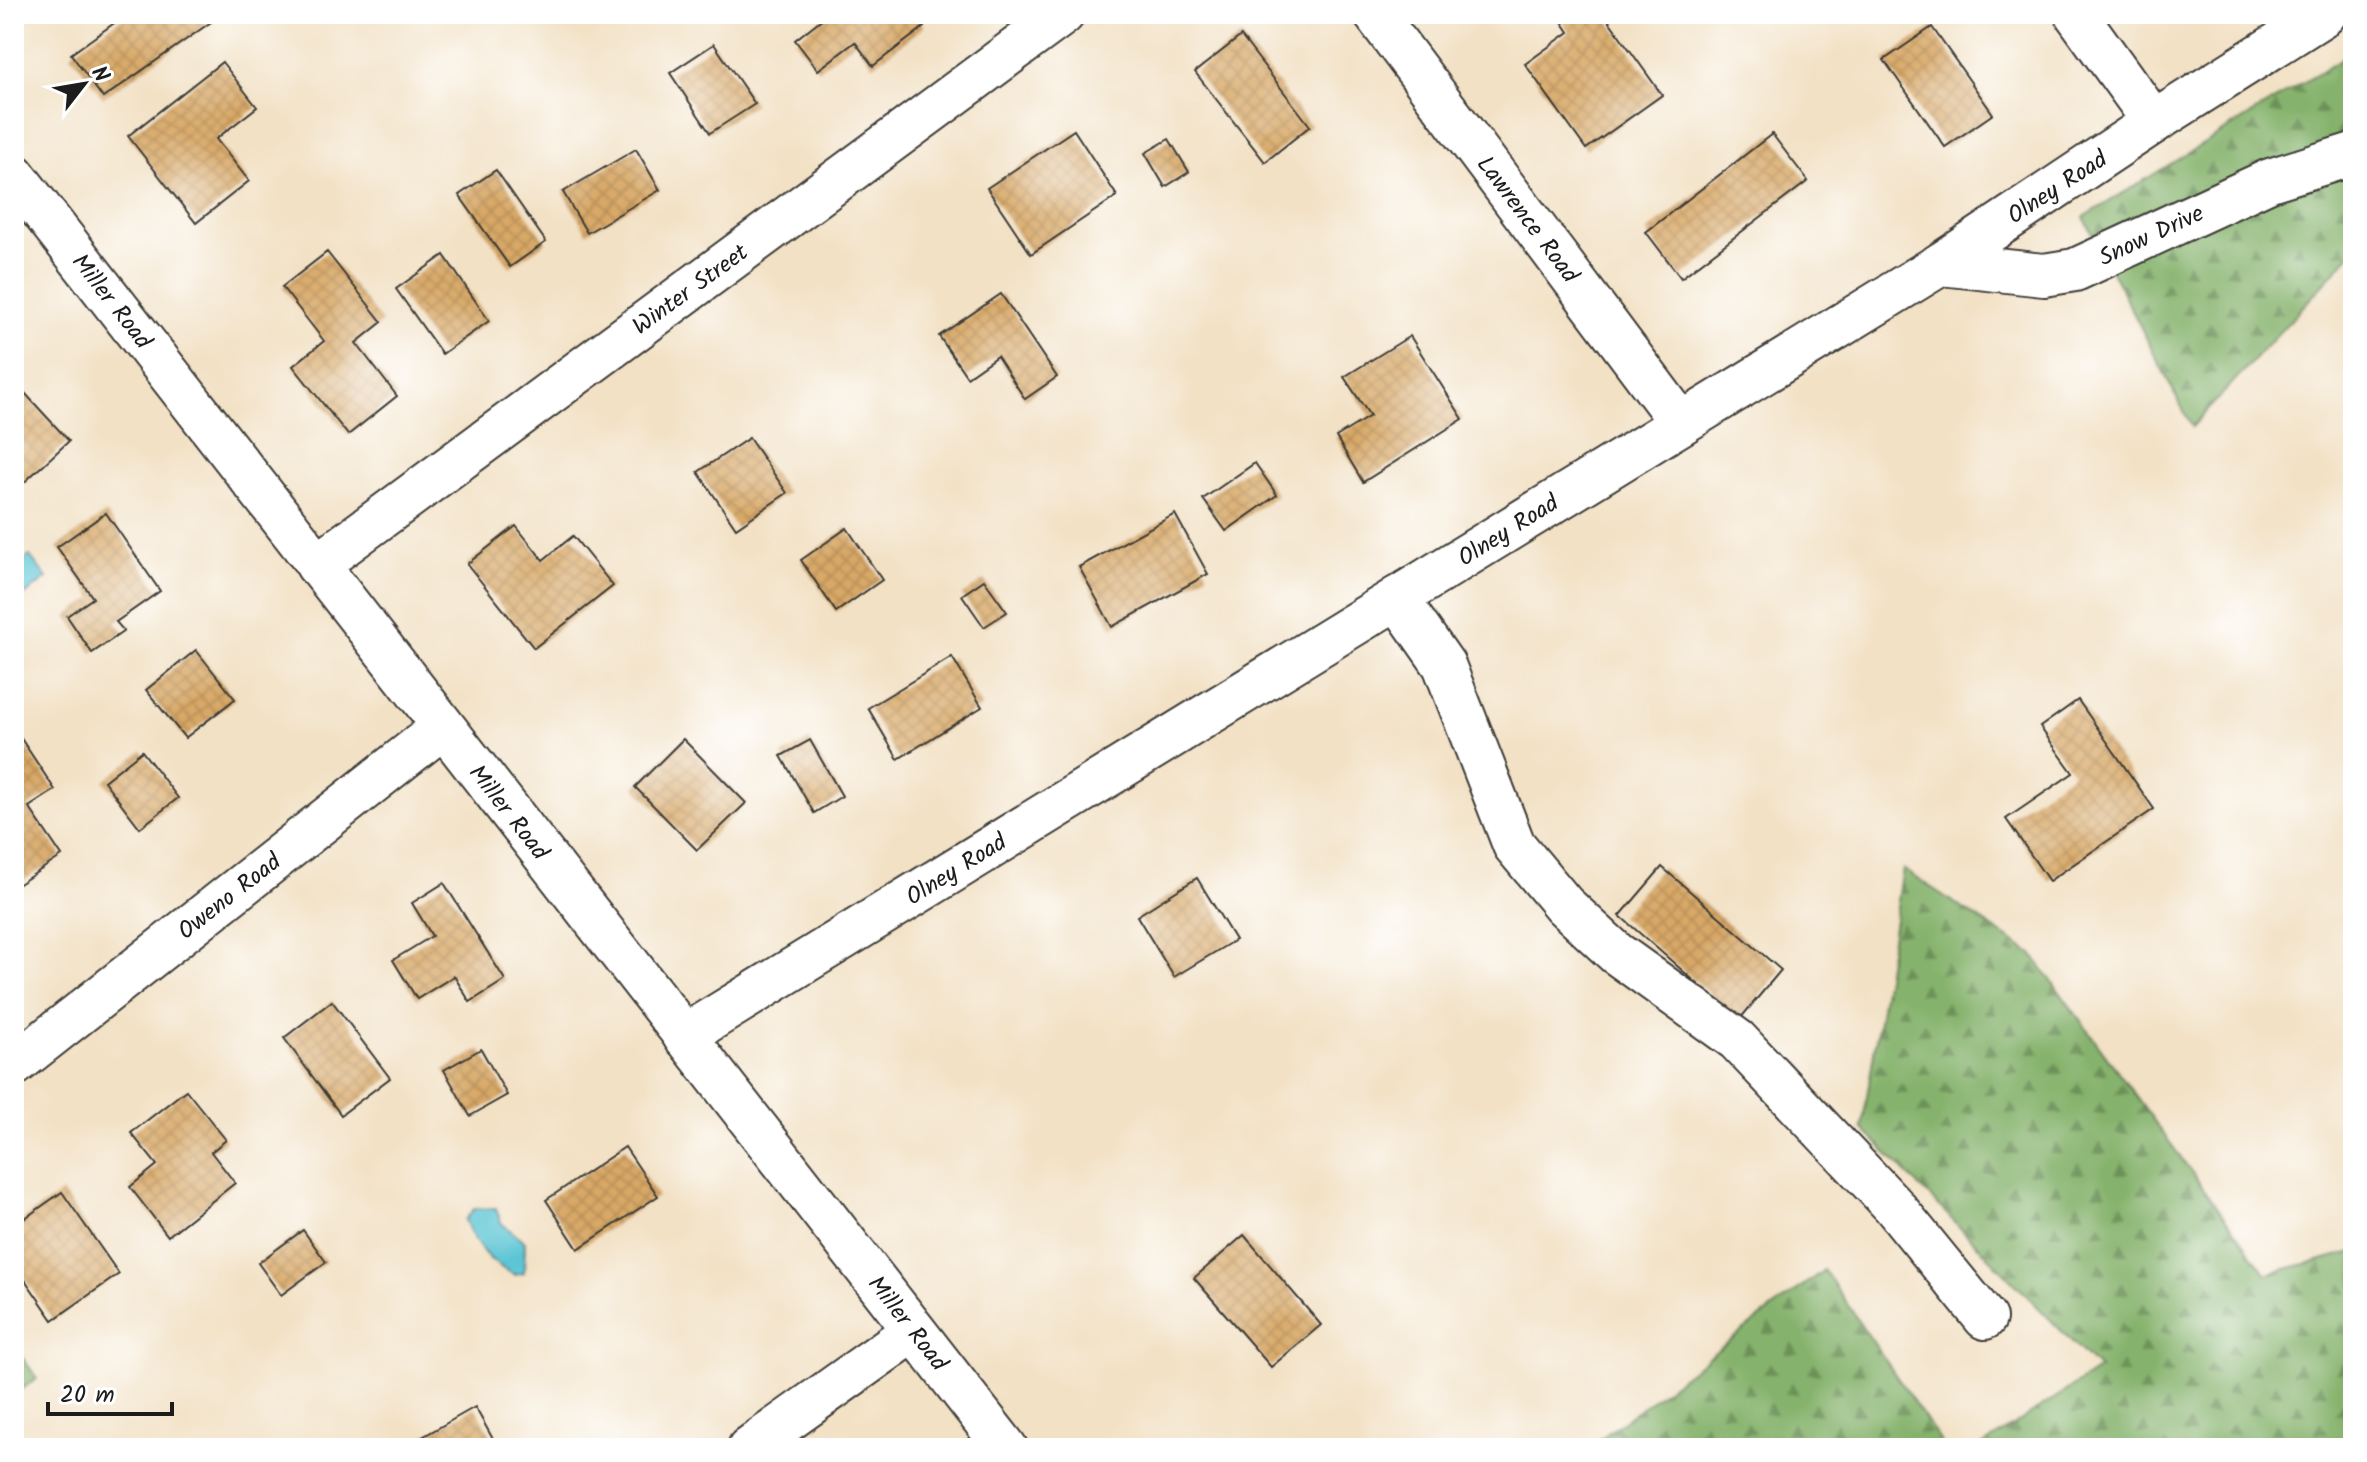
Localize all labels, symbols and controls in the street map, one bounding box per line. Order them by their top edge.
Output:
north arrow [44,44,124,124]
text: N [80,60,118,90]
street label: Olney Road [2000,141,2117,235]
street label: Lawrence Road [1466,148,1589,293]
street label: Snow Drive [2093,195,2211,278]
street label: Winter Street [624,234,758,346]
street label: Miller Road [61,245,162,359]
street label: Olney Road [1450,484,1568,578]
street label: Miller Road [458,756,559,870]
street label: Olney Road [898,823,1016,917]
street label: Oweno Road [169,843,291,950]
street label: Miller Road [857,1267,958,1381]
scale bar [48,1366,172,1416]
text: 20 m [60,1376,115,1415]

